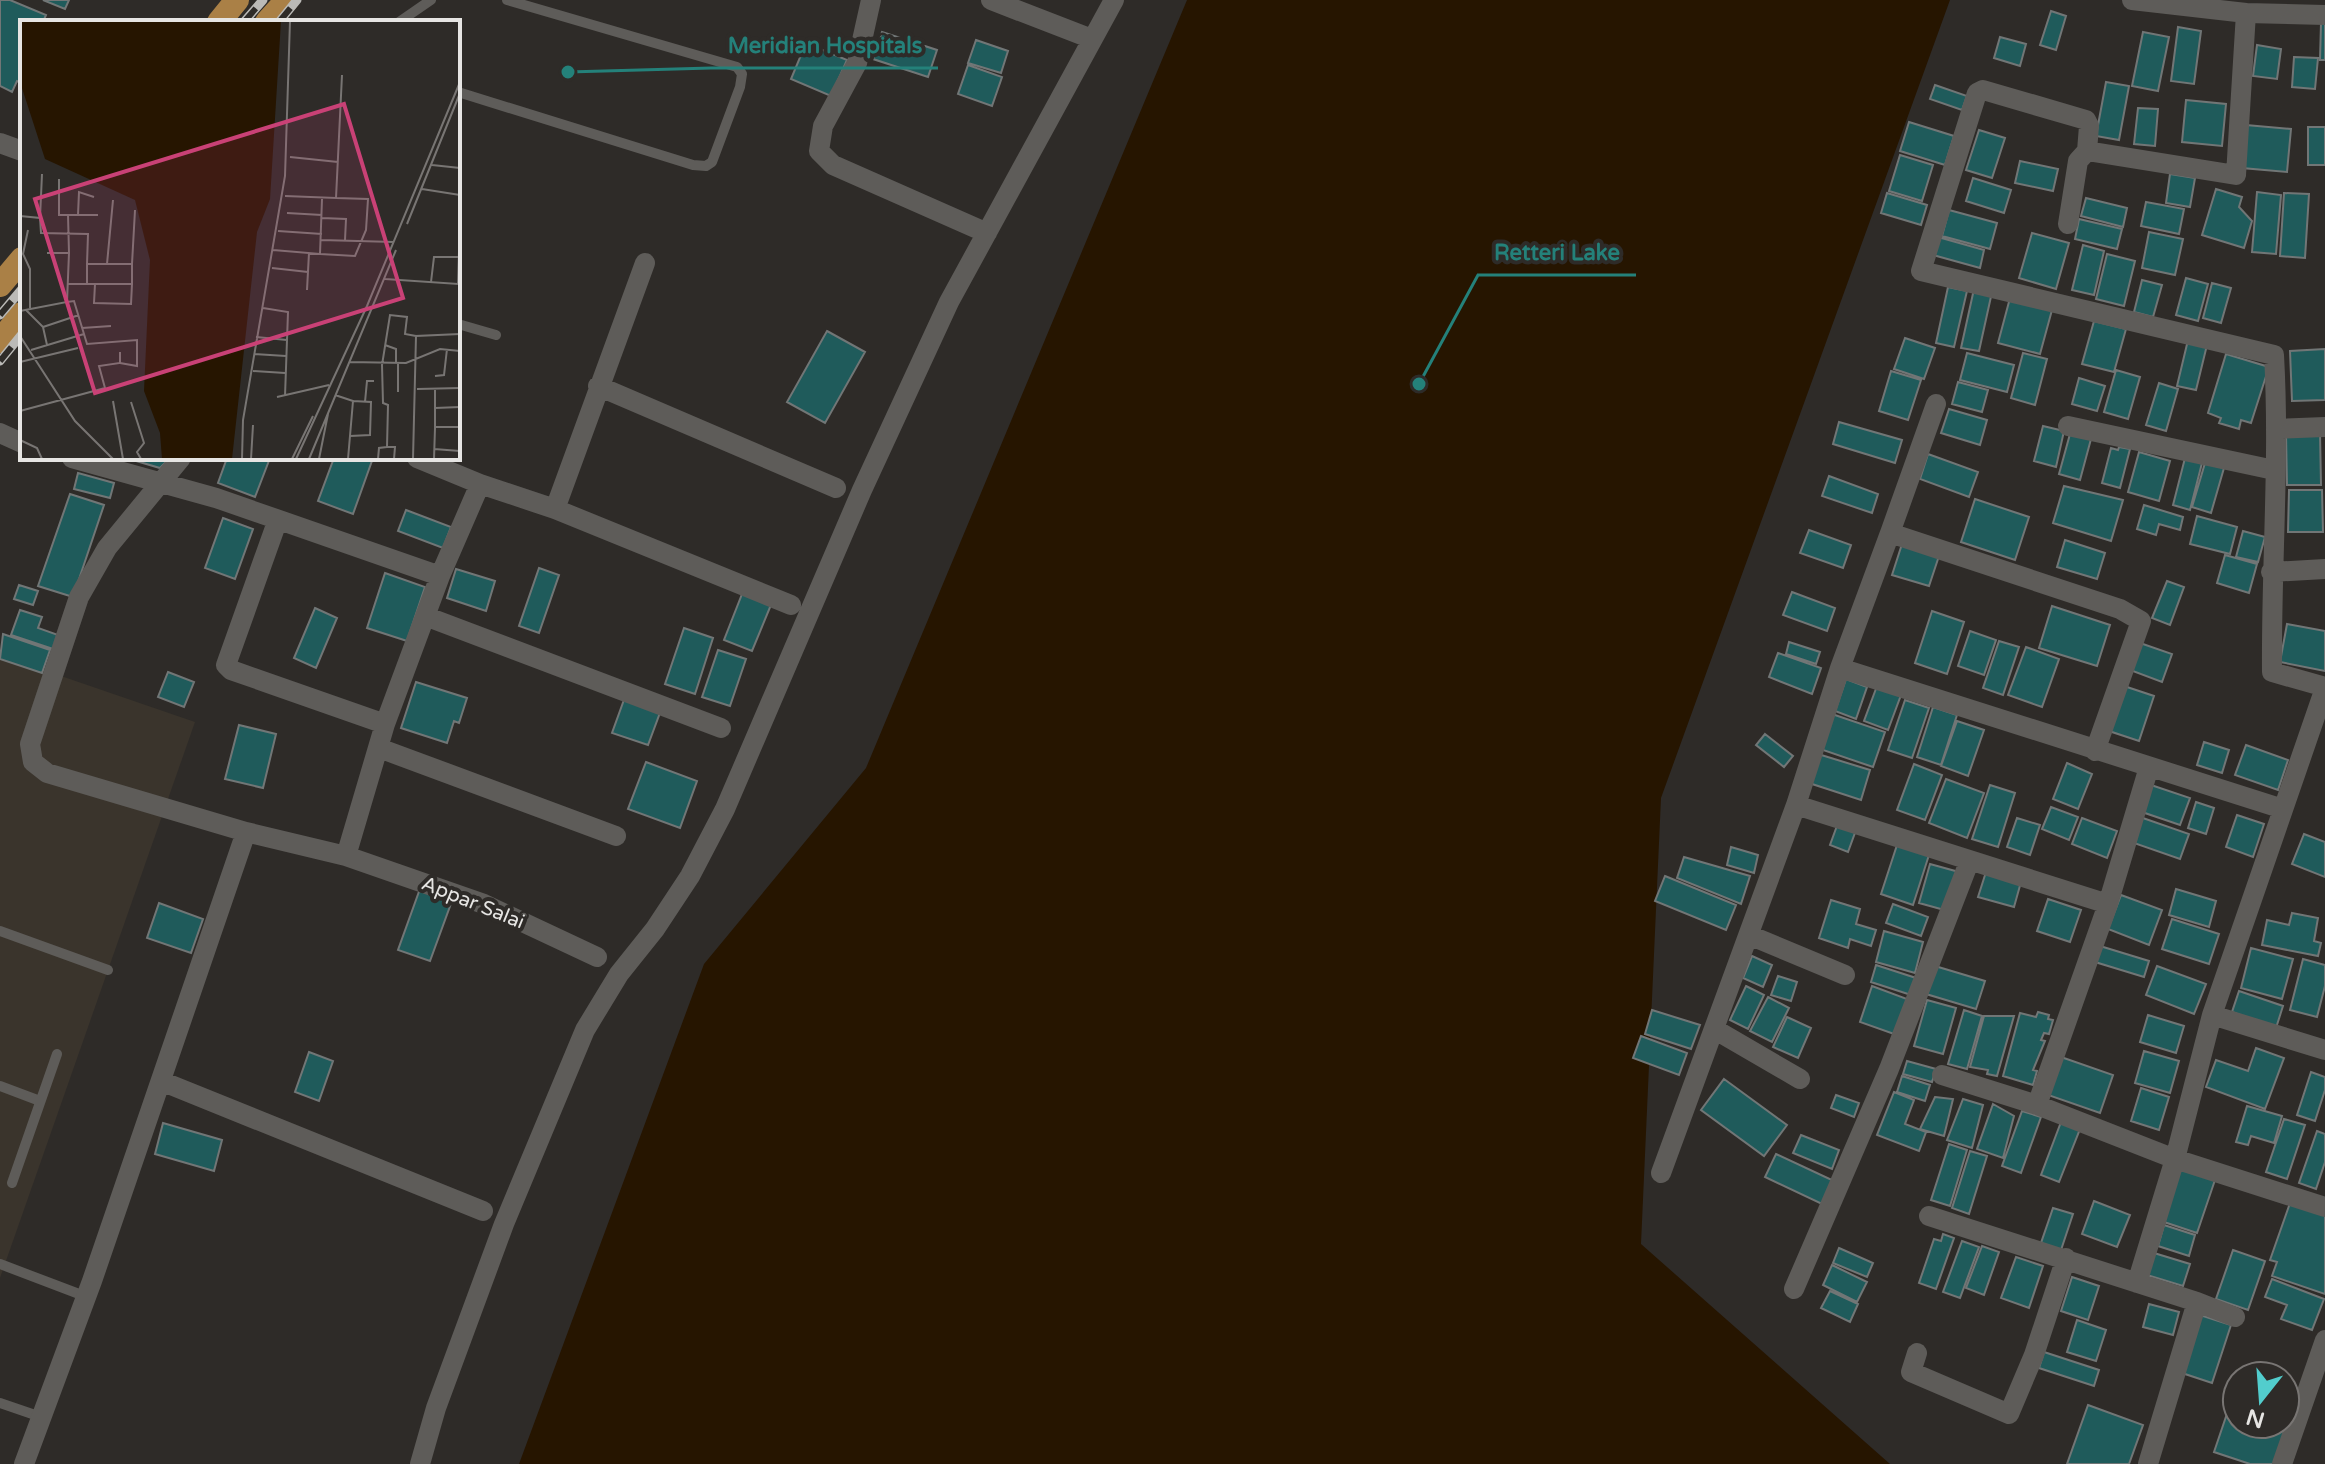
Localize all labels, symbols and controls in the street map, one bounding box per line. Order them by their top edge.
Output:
inset map [20,20,460,460]
callout: Meridian Hospitals [711,22,938,68]
text: Meridian Hospitals [728,33,923,59]
callout: Retteri Lake [1478,229,1636,275]
text: Retteri Lake [1494,240,1620,266]
street label: Appar Salai [418,871,528,935]
north arrow [2221,1360,2301,1440]
text: N [2243,1403,2268,1433]

